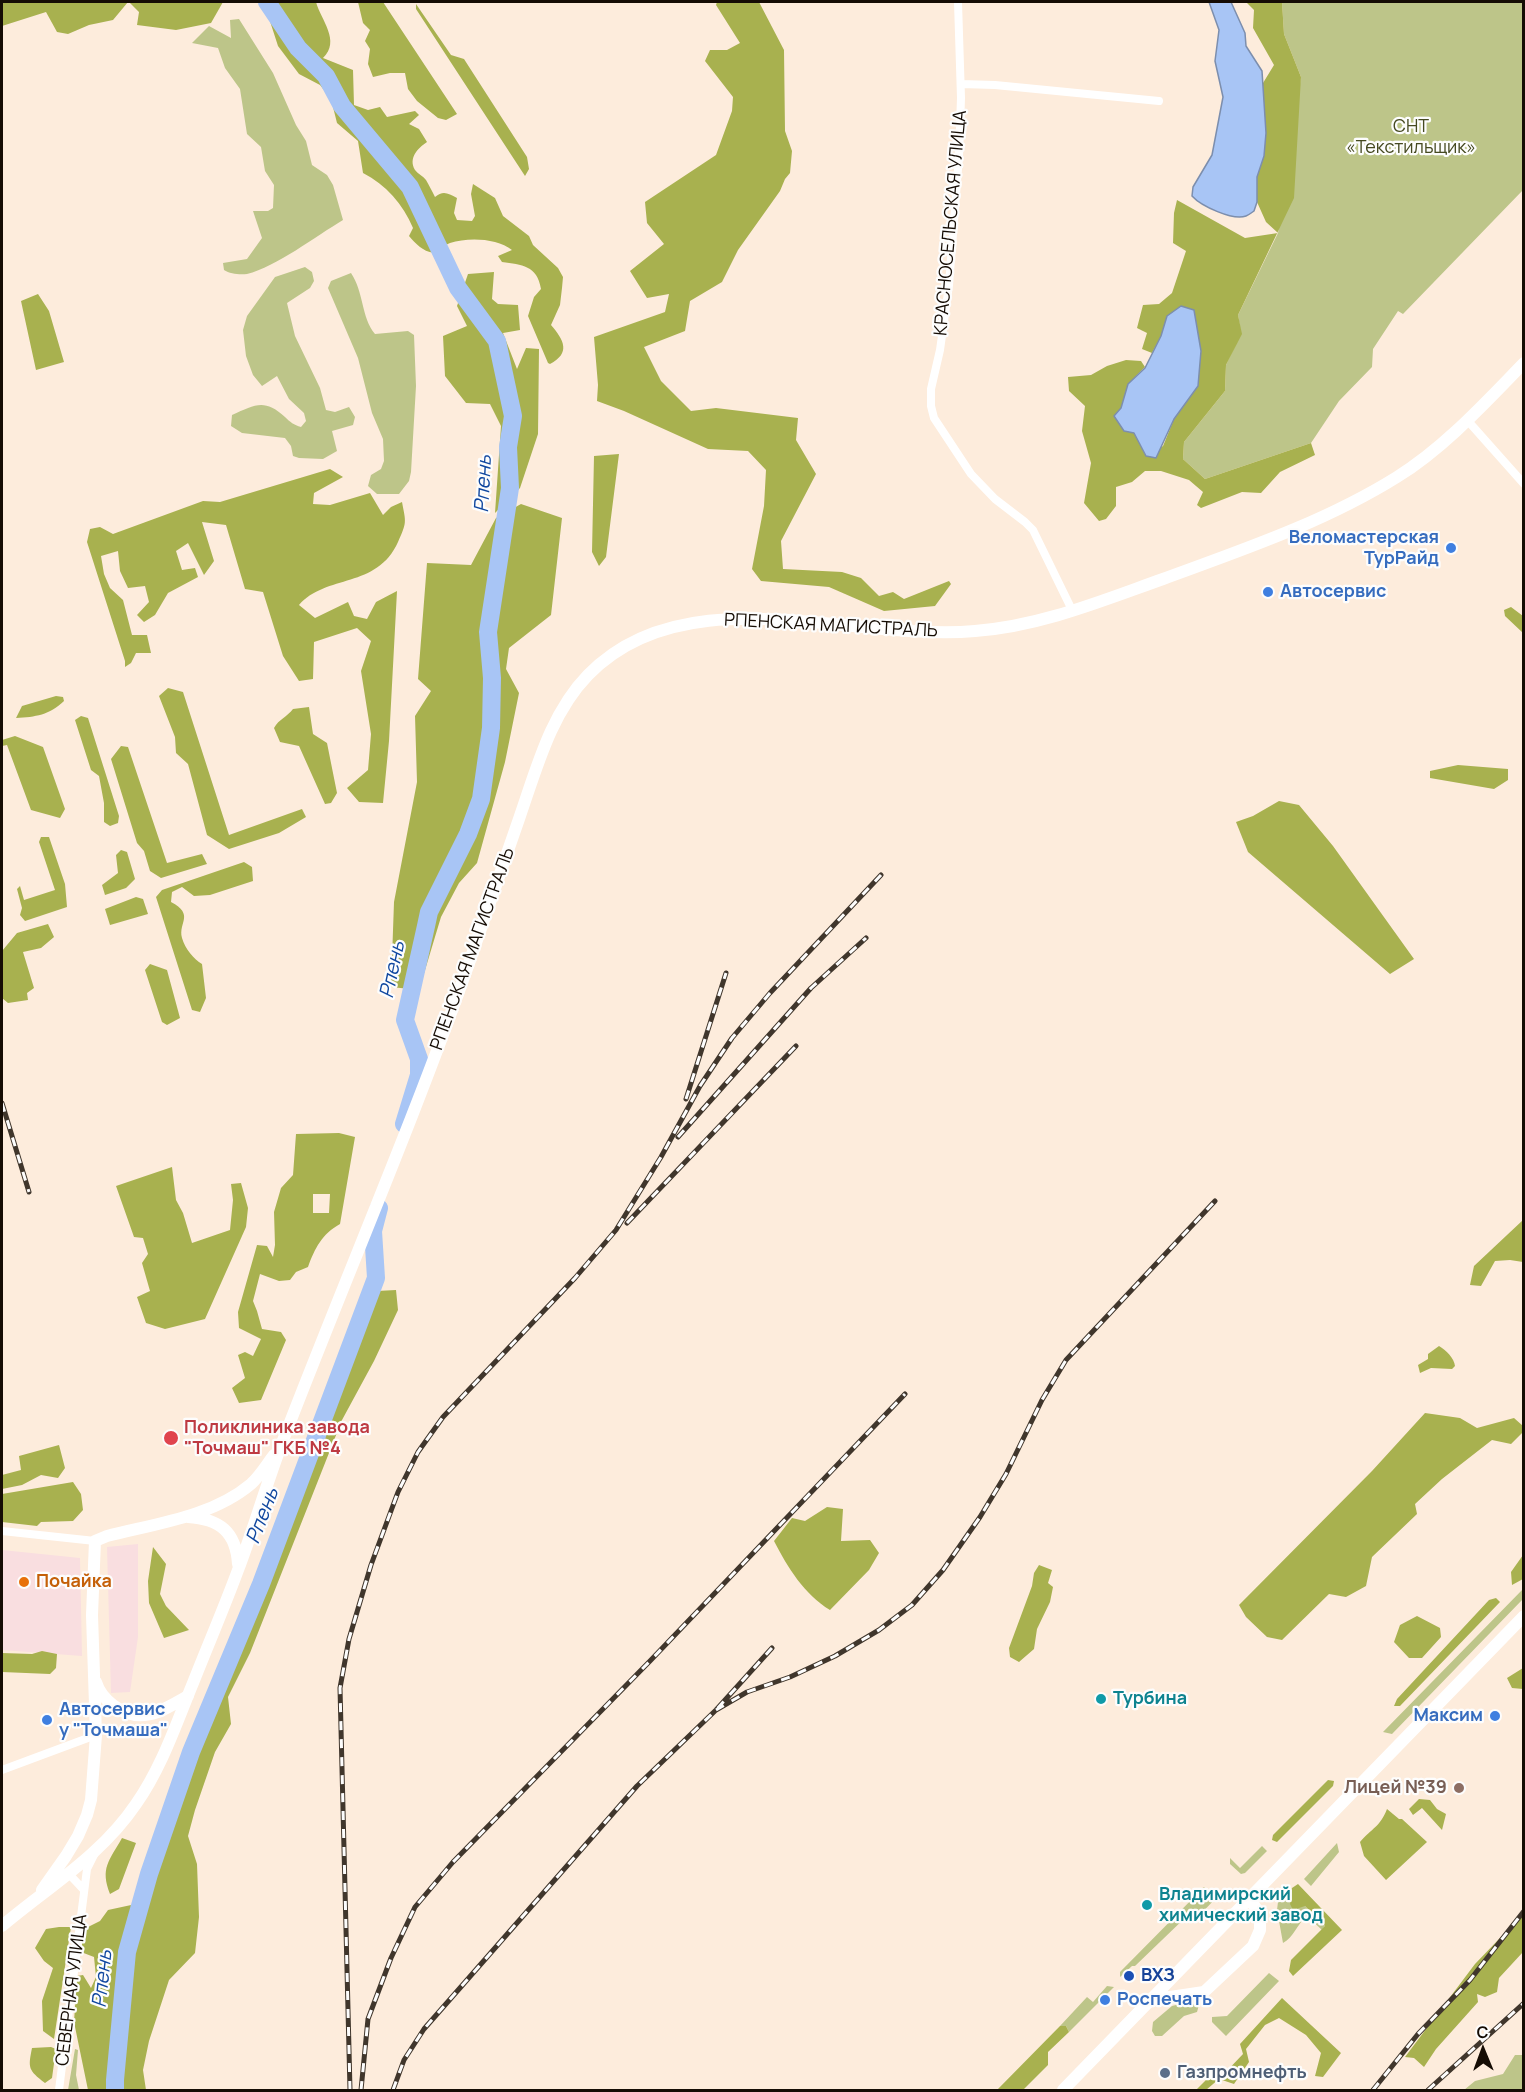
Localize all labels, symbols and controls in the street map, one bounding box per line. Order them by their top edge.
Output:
street label: КРАСНОСЕЛЬСКАЯ УЛИЦА [930,109,972,337]
park label: СНТ «Текстильщик» [1346,116,1476,158]
water label: Рпень [471,455,497,513]
place label: Веломастерская ТурРайд [1289,527,1439,570]
marker: Веломастерская ТурРайд [1444,541,1458,555]
place label: Автосервис [1280,581,1386,603]
marker: Автосервис [1261,585,1275,599]
street label: РПЕНСКАЯ МАГИСТРАЛЬ [724,610,938,642]
street label: РПЕНСКАЯ МАГИСТРАЛЬ [426,845,520,1053]
water label: Рпень [375,939,411,1001]
place label: Поликлиника завода "Точмаш" ГКБ №4 [184,1417,370,1460]
marker: Поликлиника завода "Точмаш" ГКБ №4 [162,1429,180,1447]
water label: Рпень [241,1485,285,1547]
place label: Почайка [36,1571,112,1593]
marker: Почайка [17,1575,31,1589]
place label: Турбина [1113,1688,1187,1710]
marker: Турбина [1094,1692,1108,1706]
place label: Автосервис у "Точмаша" [59,1699,168,1742]
place label: Максим [1413,1705,1483,1727]
marker: Максим [1488,1709,1502,1723]
marker: Автосервис у "Точмаша" [40,1713,54,1727]
place label: Лицей №39 [1344,1777,1447,1799]
marker: Лицей №39 [1452,1781,1466,1795]
place label: Владимирский химический завод [1159,1884,1323,1926]
marker: Владимирский химический завод [1140,1898,1154,1912]
street label: СЕВЕРНАЯ УЛИЦА [52,1913,92,2067]
water label: Рпень [88,1949,118,2009]
place label: ВХЗ [1141,1965,1175,1987]
marker: ВХЗ [1122,1969,1136,1983]
place label: Роспечать [1117,1989,1212,2011]
marker: Роспечать [1098,1993,1112,2007]
north arrow [1453,2020,1513,2080]
text: С [1477,2021,1489,2043]
place label: Газпромнефть [1177,2062,1307,2084]
marker: Газпромнефть [1158,2066,1172,2080]

